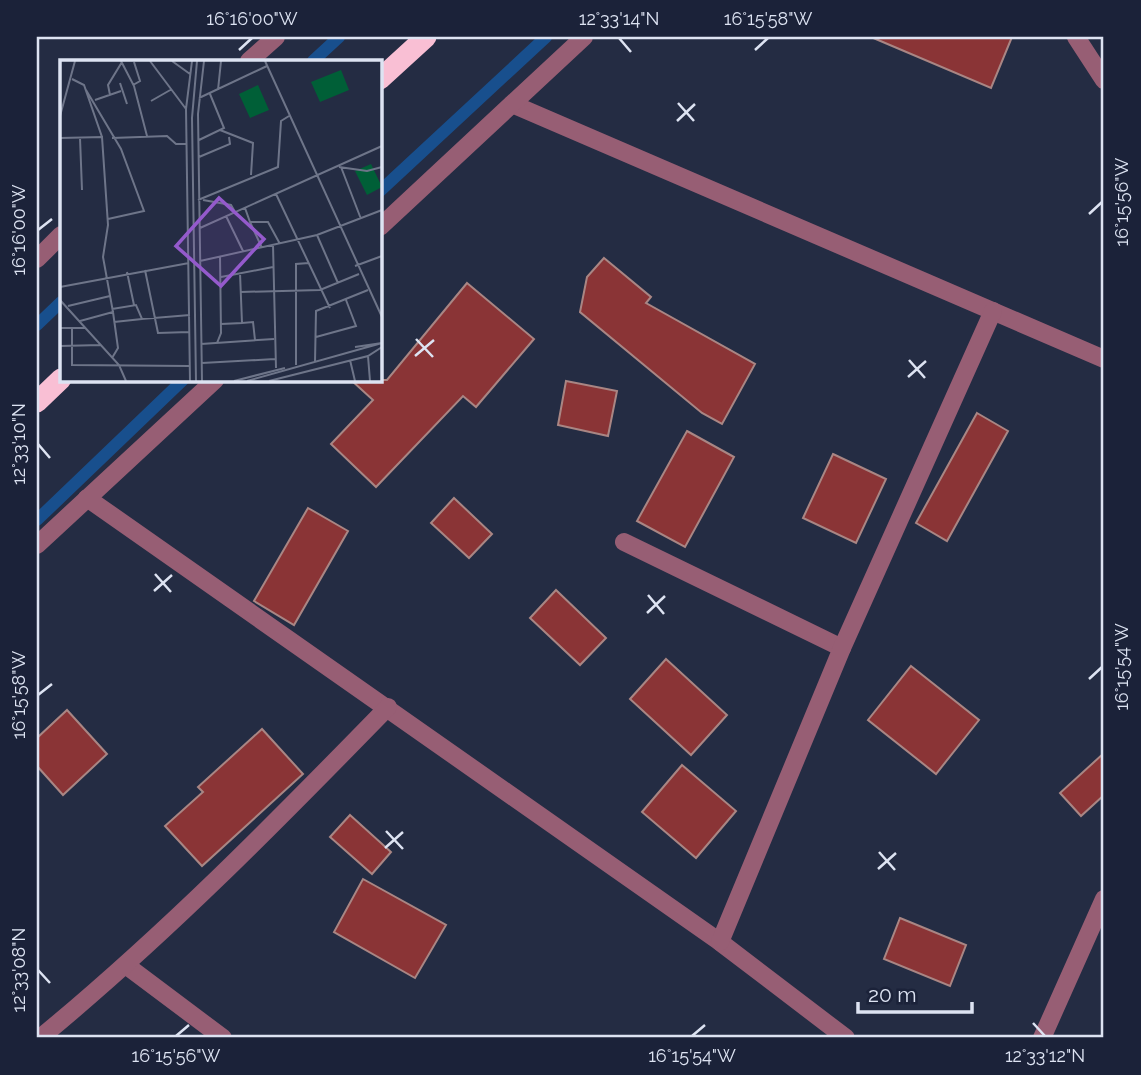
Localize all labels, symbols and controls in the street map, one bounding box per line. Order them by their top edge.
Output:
text: 16°16'00"W [206,8,298,29]
text: 12°33'14"N [579,8,659,29]
text: 16°15'58"W [724,8,812,29]
inset map [60,60,382,382]
text: 16°15'56"W [1111,157,1132,246]
text: 16°16'00"W [8,184,29,276]
text: 12°33'10"N [8,403,29,485]
text: 16°15'54"W [1111,623,1132,711]
text: 16°15'58"W [8,651,29,739]
text: 12°33'08"N [8,928,29,1012]
scale bar [858,970,971,1014]
text: 20 m [868,982,916,1007]
text: 16°15'56"W [132,1045,221,1066]
text: 16°15'54"W [648,1045,736,1066]
text: 12°33'12"N [1005,1045,1085,1066]

